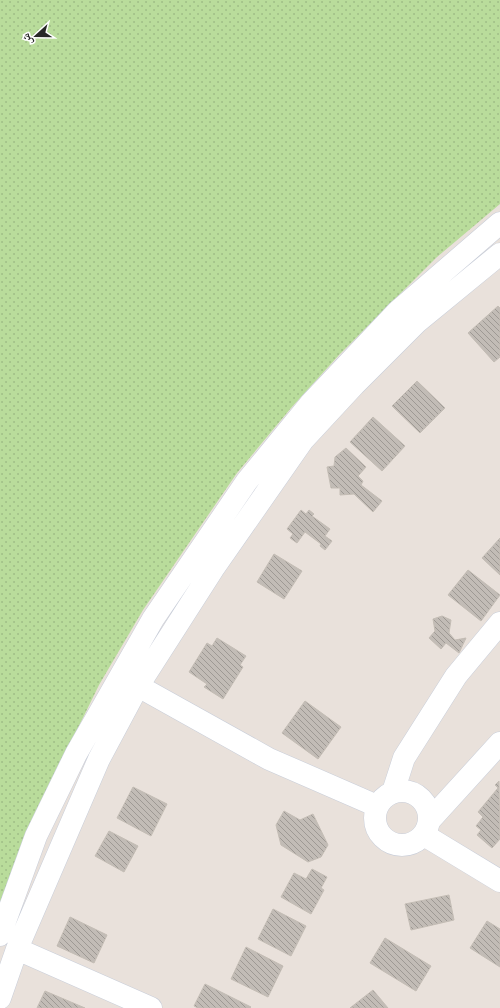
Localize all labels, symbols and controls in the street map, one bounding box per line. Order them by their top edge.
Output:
north arrow [16,16,56,56]
text: ش [18,31,36,48]

